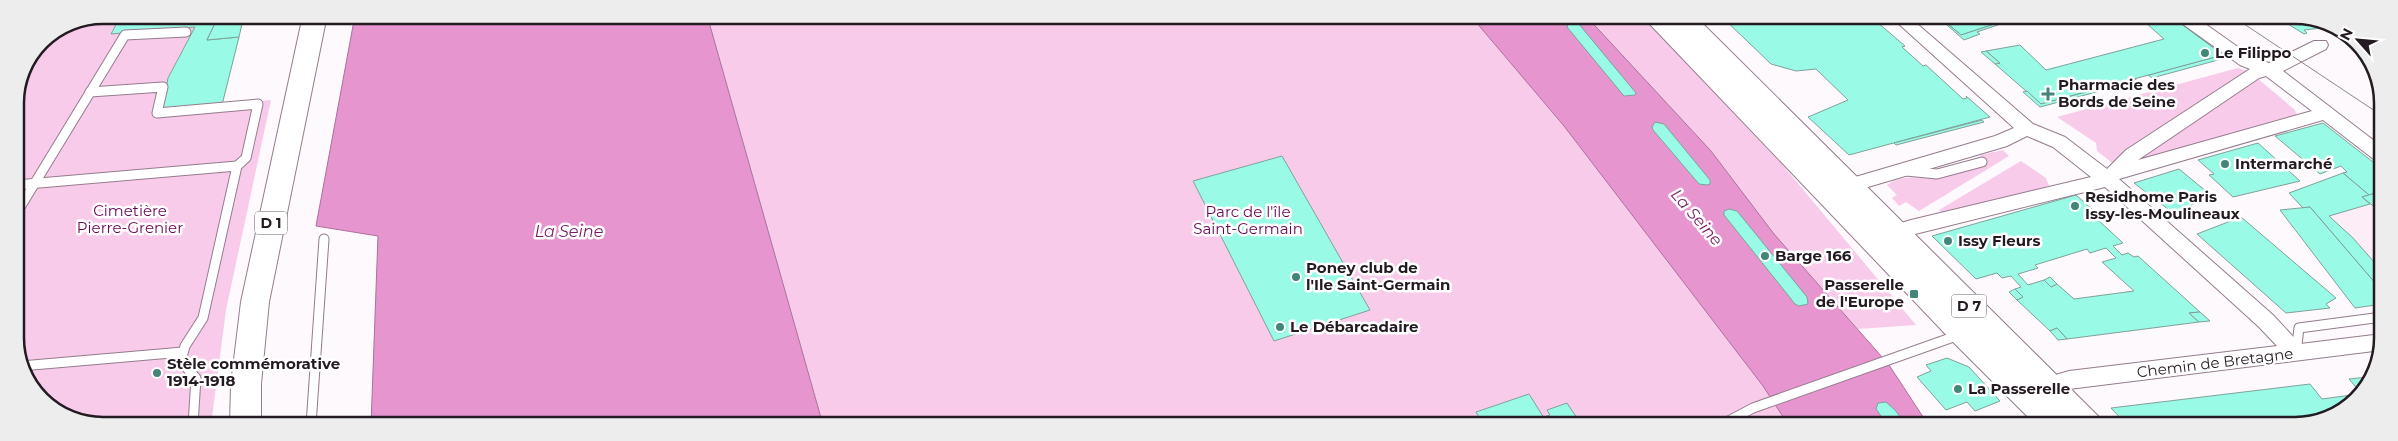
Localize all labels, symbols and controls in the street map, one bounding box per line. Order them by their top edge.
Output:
north arrow [2333,15,2383,65]
text: N [2336,25,2357,43]
place label: Le Filippo [2215,43,2292,62]
marker: Le Filippo [2199,47,2211,59]
place label: Pharmacie des Bords de Seine [2058,75,2176,111]
marker: Pharmacie des Bords de Seine [2042,88,2054,100]
place label: Intermarché [2235,154,2332,173]
marker: Intermarché [2219,158,2231,170]
water label: La Seine [1667,185,1726,249]
place label: Residhome Paris Issy-les-Moulineaux [2085,187,2240,223]
marker: Residhome Paris Issy-les-Moulineaux [2069,200,2081,212]
park label: Cimetière Pierre-Grenier [77,201,183,237]
park label: Parc de l'île Saint-Germain [1193,202,1303,238]
road number: D 1 [255,212,287,234]
water label: La Seine [535,222,603,241]
place label: Issy Fleurs [1958,231,2040,250]
marker: Issy Fleurs [1942,235,1954,247]
place label: Barge 166 [1775,246,1852,265]
marker: Barge 166 [1759,250,1771,262]
place label: Poney club de l'Ile Saint-Germain [1306,258,1450,294]
marker: Poney club de l'Ile Saint-Germain [1290,271,1302,283]
place label: Passerelle de l'Europe [1816,275,1904,311]
marker: Passerelle de l'Europe [1908,288,1920,300]
road number: D 7 [1952,294,1986,318]
place label: Le Débarcadaire [1290,317,1419,336]
marker: Le Débarcadaire [1274,321,1286,333]
street label: Chemin de Bretagne [2136,343,2294,382]
place label: Stèle commémorative 1914-1918 [167,354,340,390]
marker: Stèle commémorative 1914-1918 [151,367,163,379]
place label: La Passerelle [1968,379,2070,398]
marker: La Passerelle [1952,383,1964,395]

